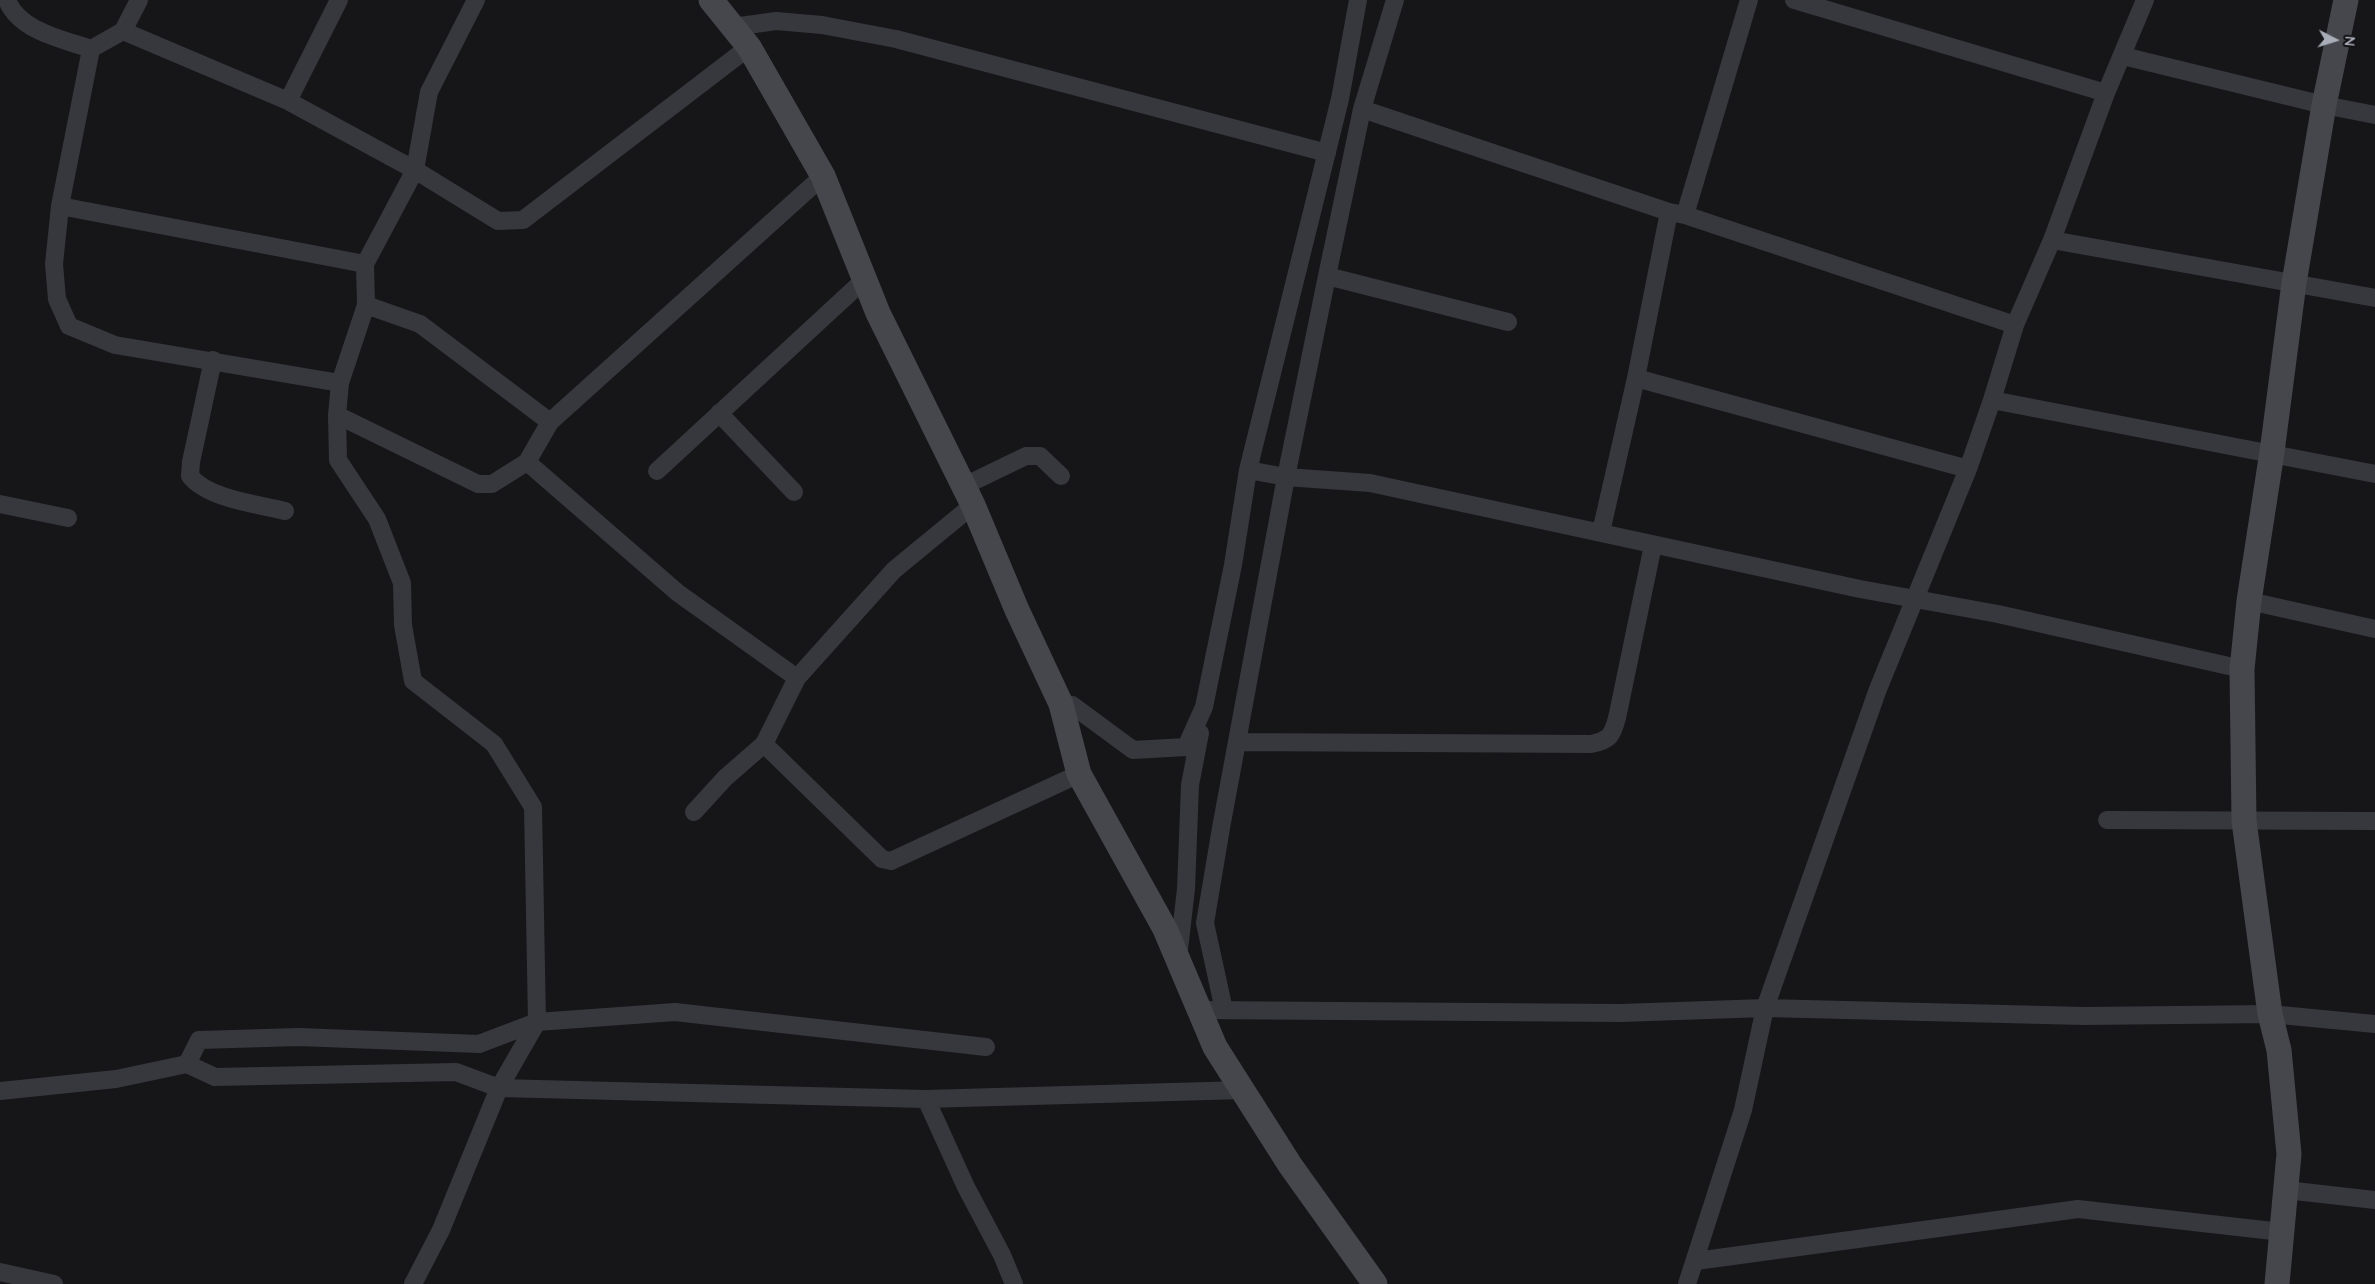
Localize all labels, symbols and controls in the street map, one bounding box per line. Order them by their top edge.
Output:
north arrow [2310,15,2360,65]
text: N [2341,35,2359,47]

